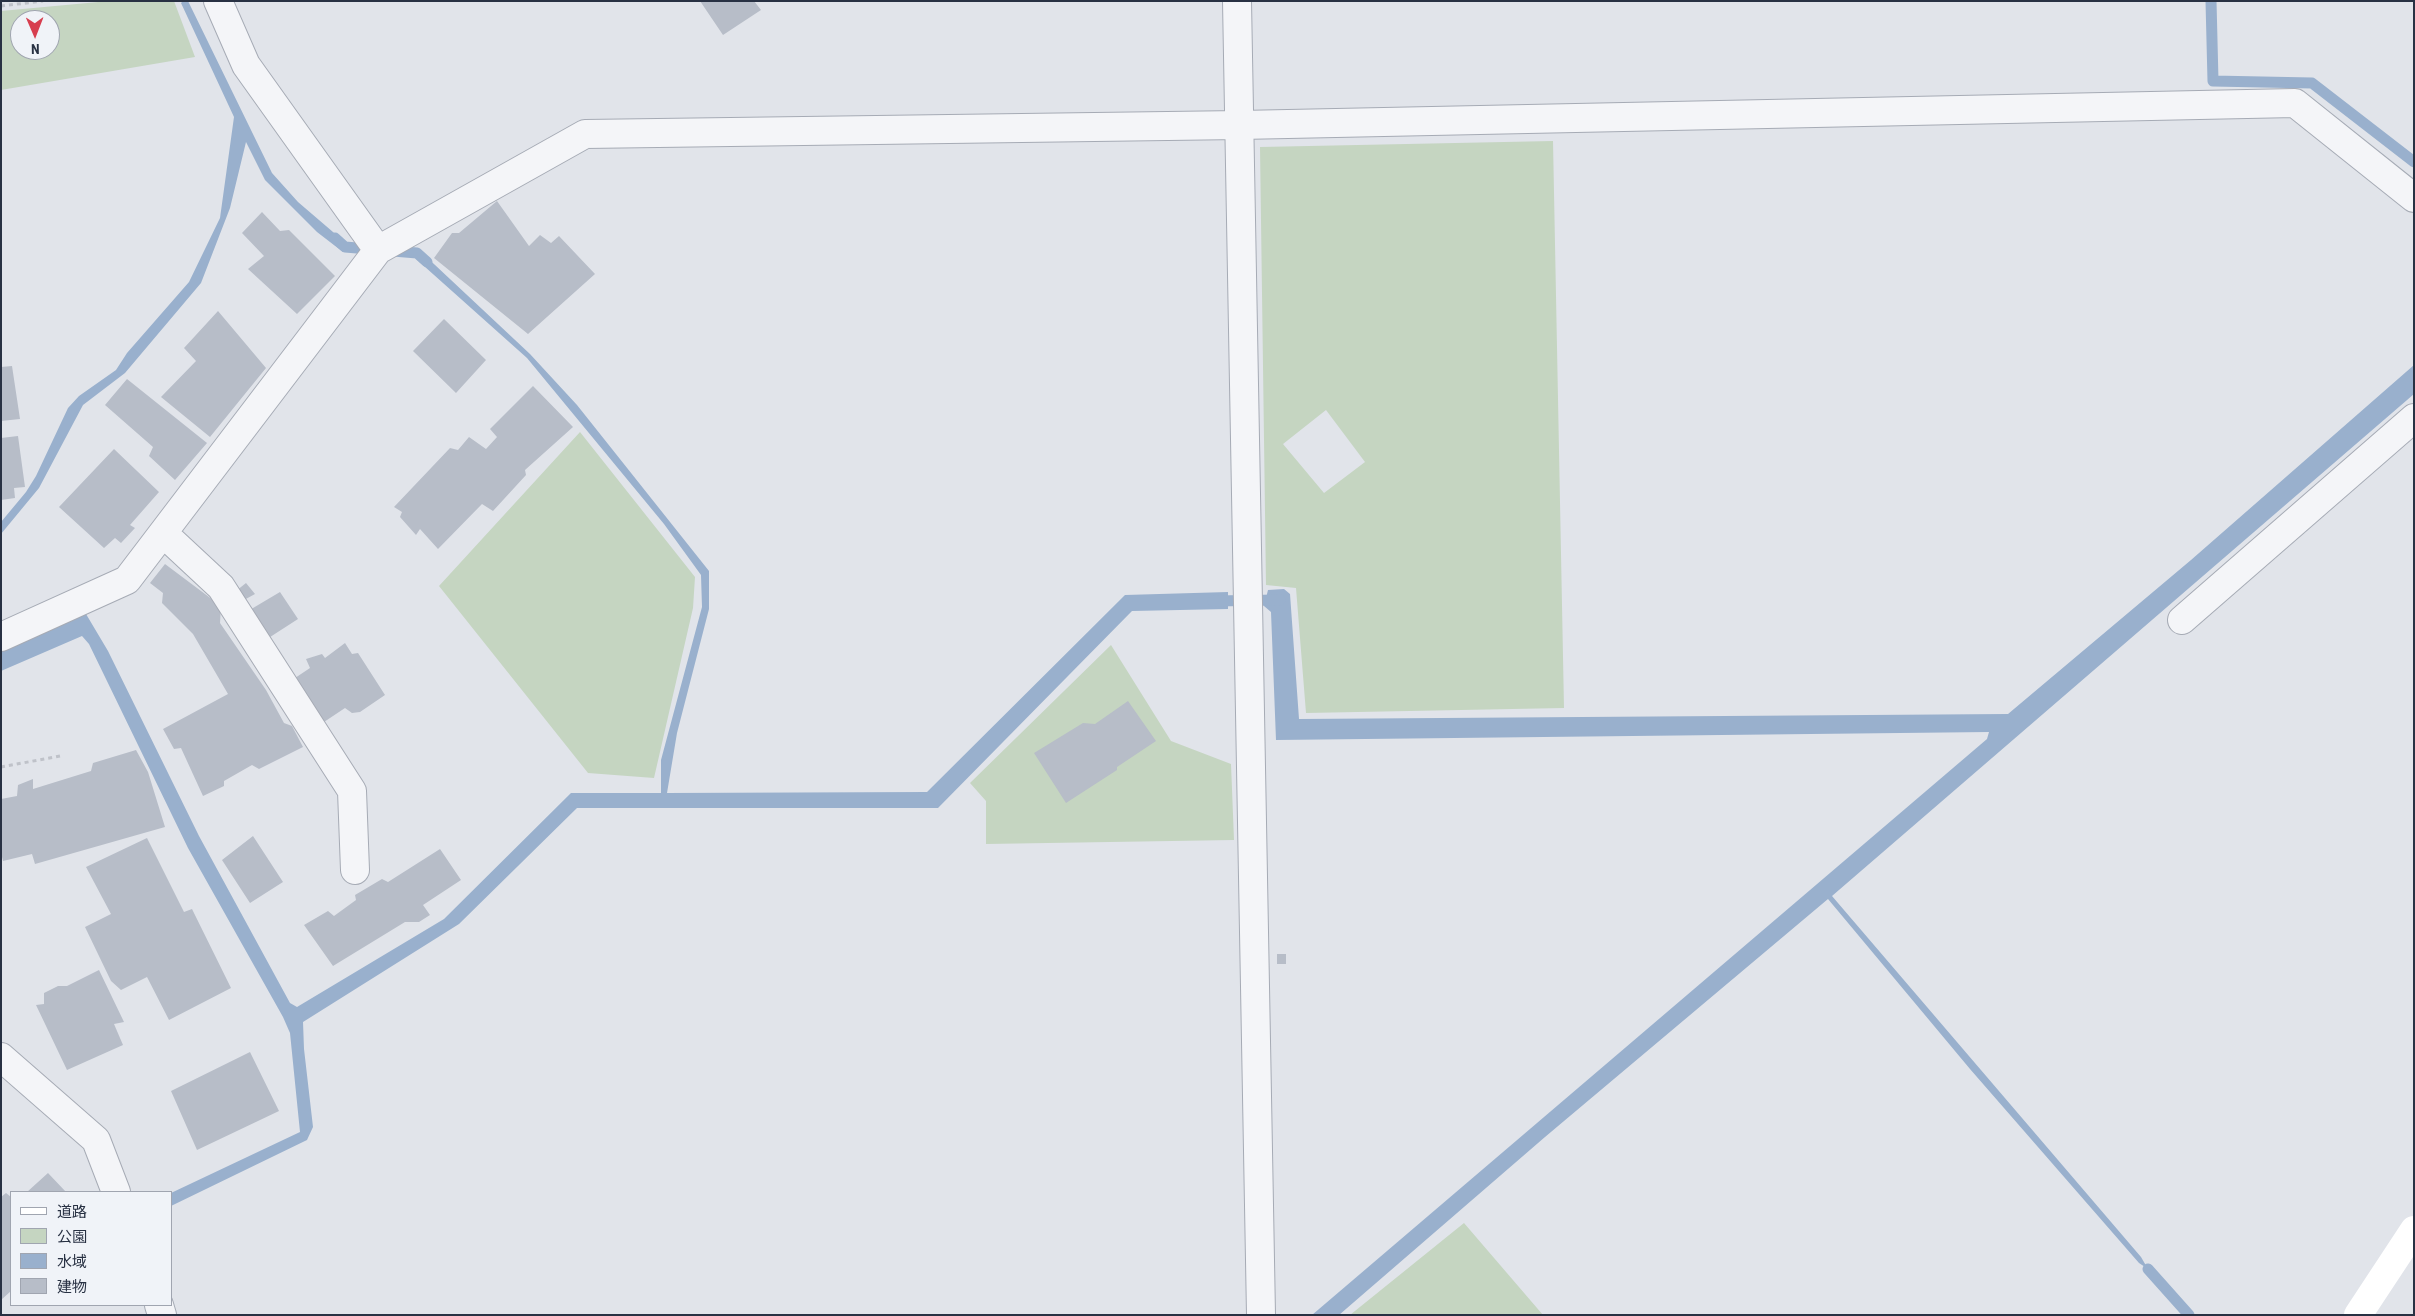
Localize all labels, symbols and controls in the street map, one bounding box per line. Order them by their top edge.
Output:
north arrow [10,10,60,60]
text: N [31,41,40,57]
legend [10,1191,172,1306]
text: 道路 [57,1203,87,1221]
text: 公園 [57,1228,87,1246]
text: 水域 [57,1253,87,1271]
text: 建物 [57,1278,87,1296]

